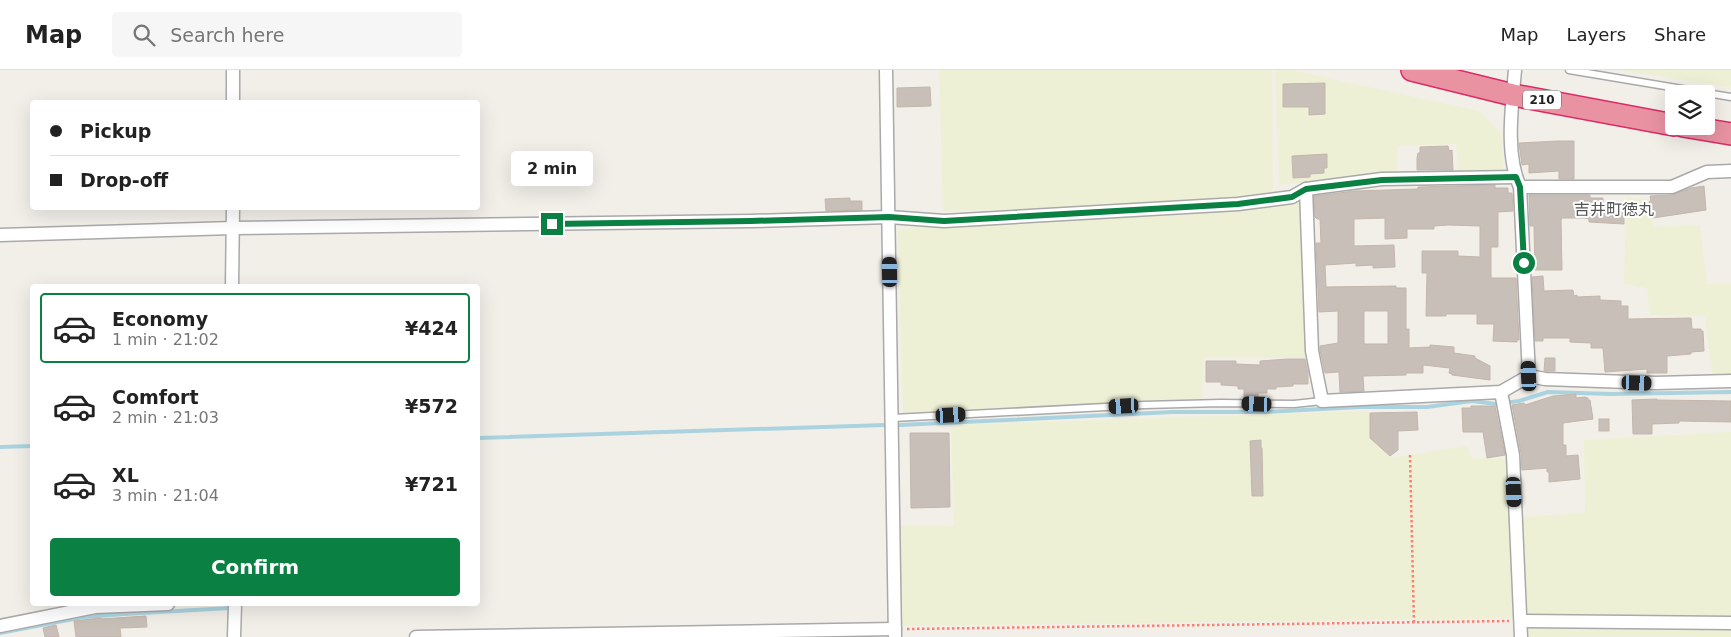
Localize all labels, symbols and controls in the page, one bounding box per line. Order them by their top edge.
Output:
search box [112,12,462,57]
text: Map [25,21,82,49]
icon: search [130,21,158,49]
text: Search here [170,24,284,46]
text: Map [1500,24,1538,45]
text: Layers [1566,24,1626,45]
text: Share [1654,24,1706,45]
map controls [1665,85,1715,135]
button: layers [1665,85,1715,135]
road number: 210 [1523,90,1561,110]
text: Pickup [80,120,151,142]
callout: 2 min [511,152,593,186]
text: 2 min [527,159,577,178]
text: Drop-off [80,169,168,191]
district label: 吉井町徳丸 [1574,200,1654,219]
route end [541,213,563,235]
route start [1513,252,1535,274]
car [882,257,897,287]
icon: car [52,306,97,351]
text: Economy [112,308,208,330]
text: ¥424 [405,317,458,339]
text: 1 min · 21:02 [112,330,219,349]
car [1520,361,1537,391]
car [1621,375,1652,391]
icon: car [52,384,97,429]
text: Comfort [112,386,199,408]
text: ¥572 [405,395,458,417]
car [1241,396,1272,412]
car [1108,398,1139,414]
car [935,407,966,423]
text: 2 min · 21:03 [112,408,219,427]
icon: car [52,462,97,507]
text: XL [112,464,139,486]
text: ¥721 [405,473,458,495]
car [1505,477,1522,507]
text: 3 min · 21:04 [112,486,219,505]
button: Confirm [50,538,460,596]

